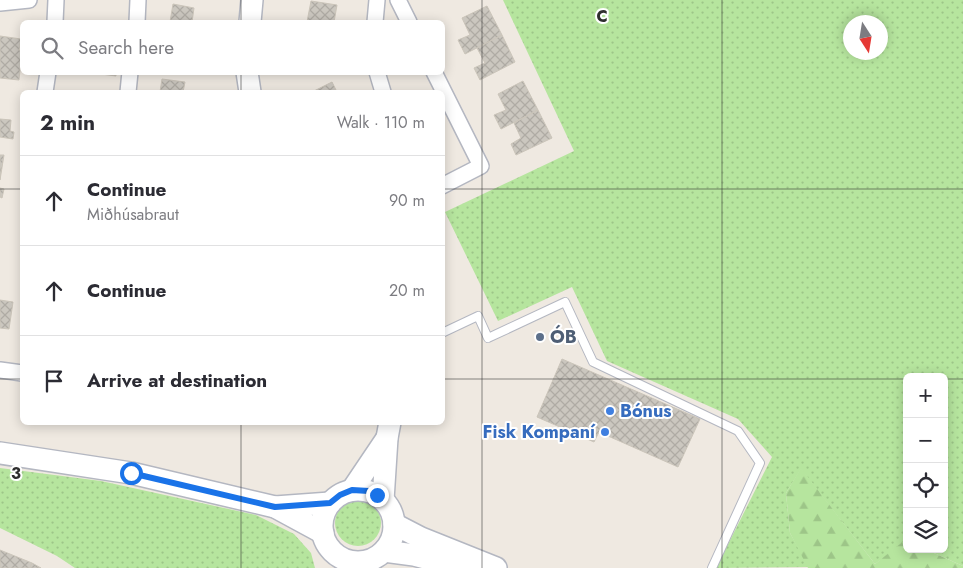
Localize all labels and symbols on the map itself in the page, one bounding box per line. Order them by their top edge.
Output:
text: C [596,5,608,28]
north arrow [843,15,888,60]
place label: ÓB [550,324,577,350]
marker: ÓB [534,331,546,343]
place label: Bónus [620,398,671,424]
marker: Bónus [604,405,616,417]
place label: Fisk Kompaní [483,419,596,445]
marker: Fisk Kompaní [599,426,611,438]
text: 3 [11,462,21,485]
route start [120,462,143,485]
route end [366,484,389,507]

